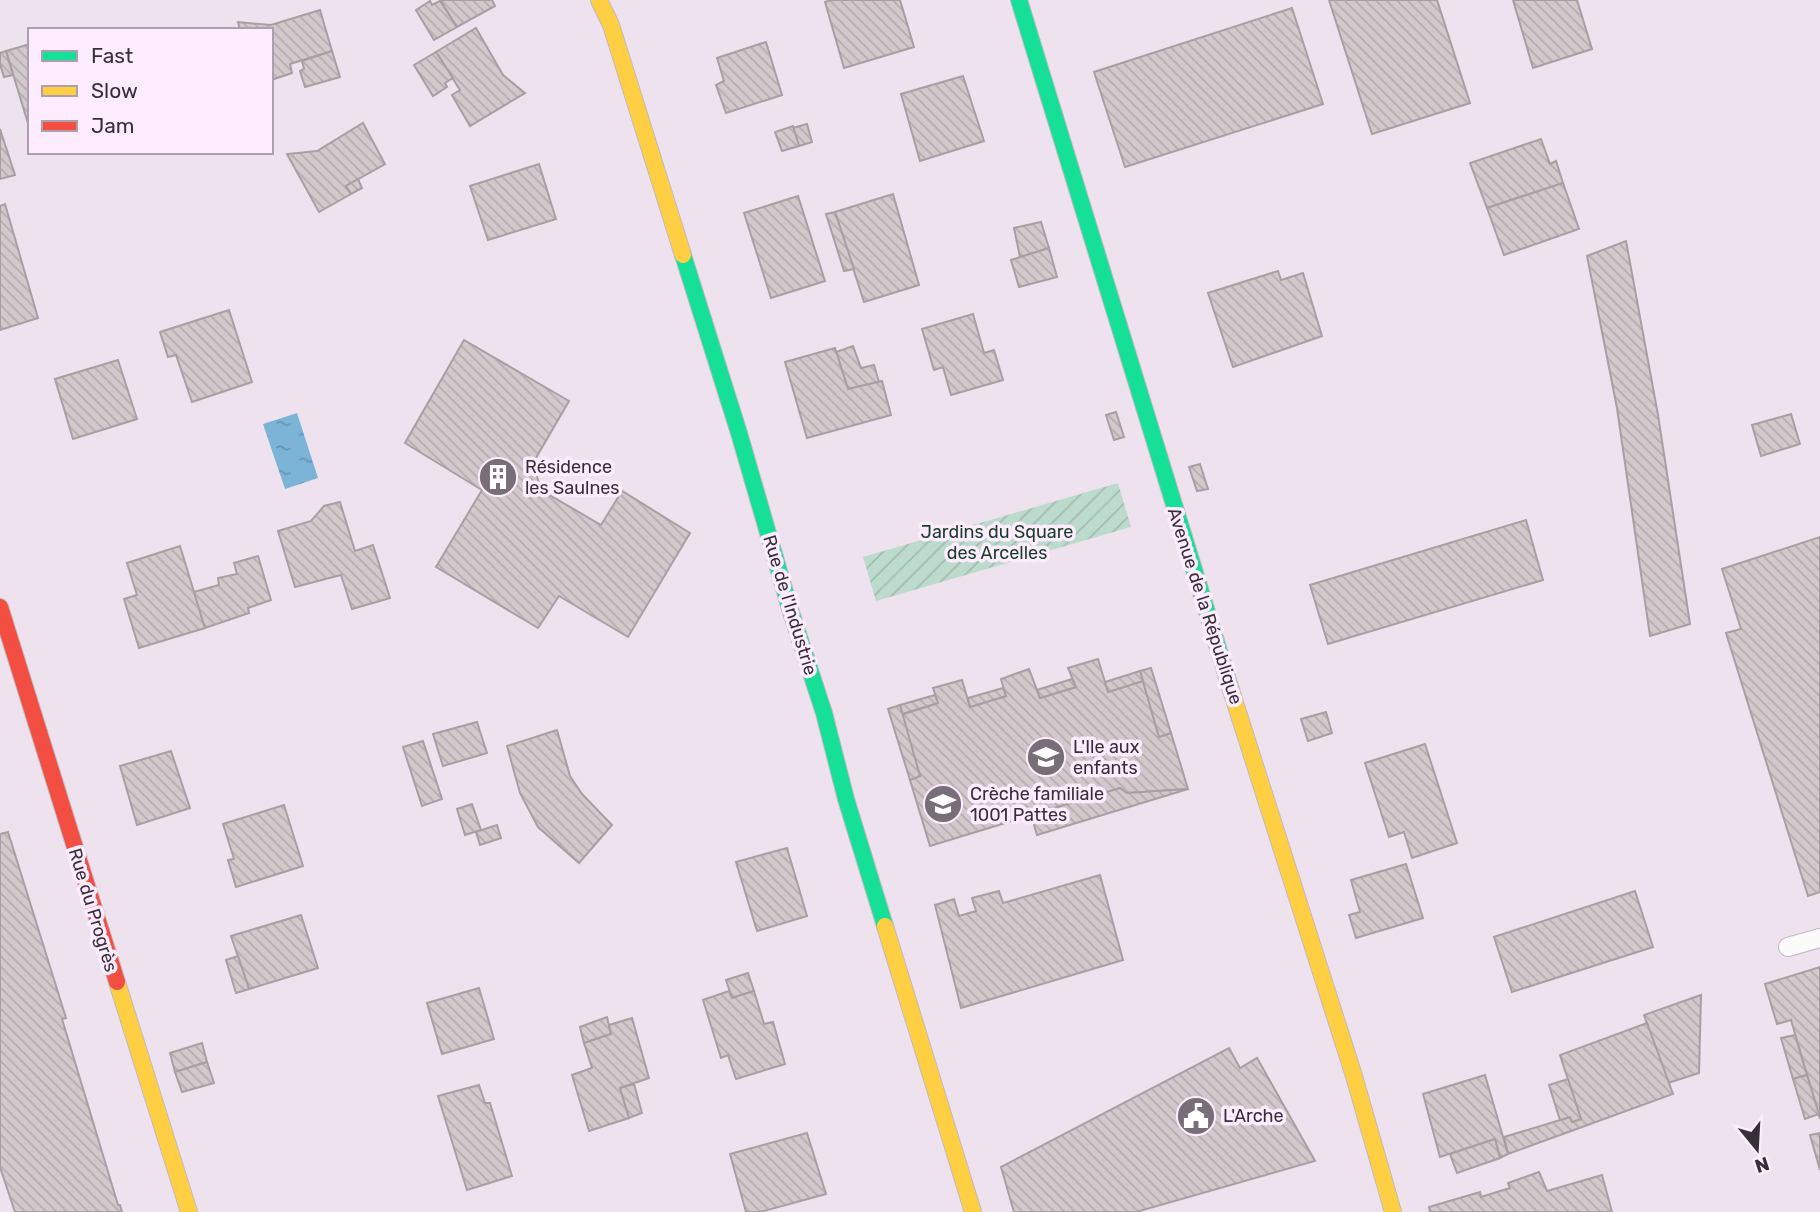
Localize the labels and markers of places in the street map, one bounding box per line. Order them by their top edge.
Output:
building icon: Résidence les Saulnes [477,456,519,498]
place label: Résidence les Saulnes [525,456,620,499]
school or university icon: L'Ile aux enfants [1025,736,1067,778]
place label: L'Ile aux enfants [1073,736,1140,779]
school or university icon: Crèche familiale 1001 Pattes [922,783,964,825]
place label: Crèche familiale 1001 Pattes [970,783,1104,826]
public building icon: L'Arche [1175,1095,1217,1137]
place label: L'Arche [1223,1105,1284,1127]

